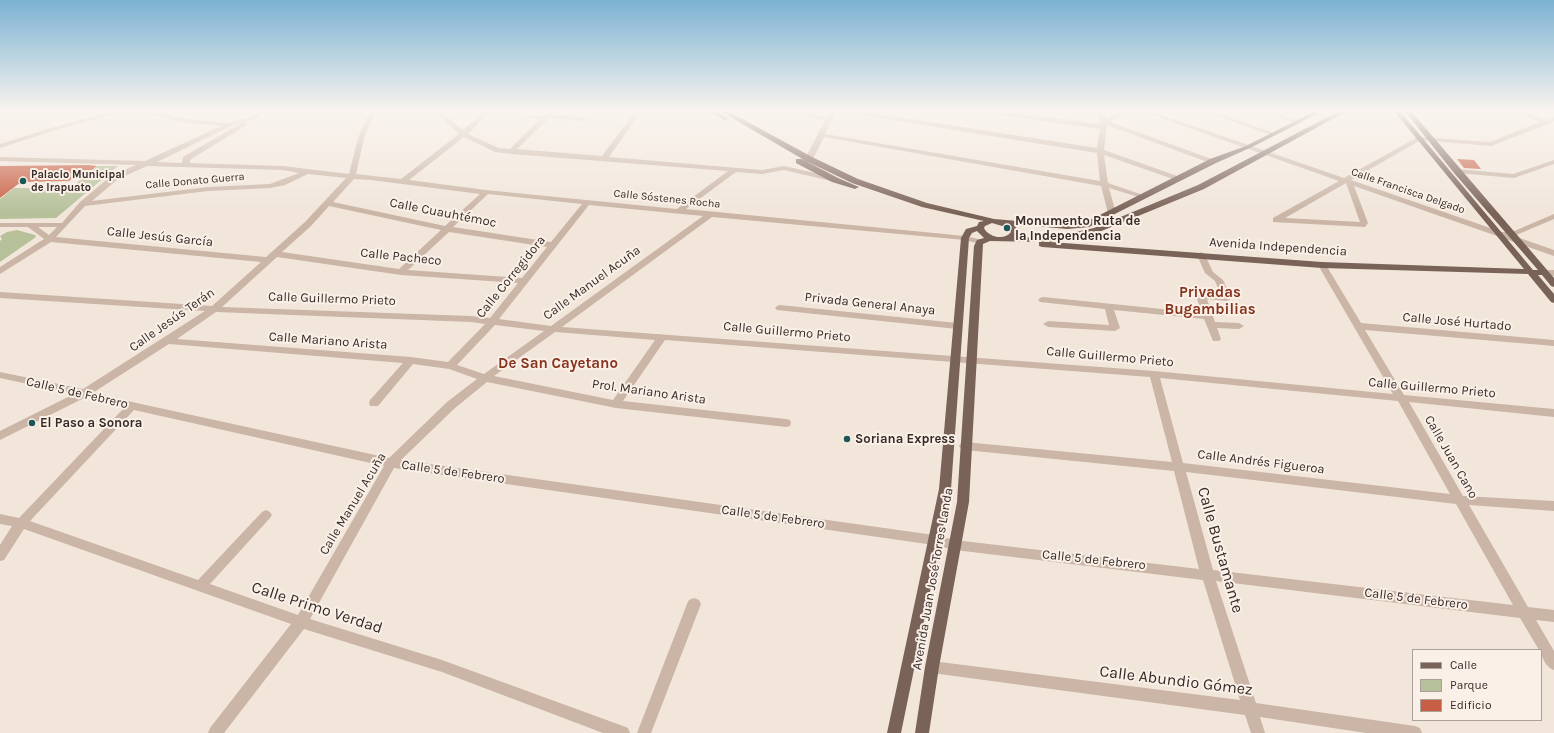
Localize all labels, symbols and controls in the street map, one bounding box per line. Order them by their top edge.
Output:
street label: Calle Francisca Delgado [1349,165,1467,217]
place label: Palacio Municipal de Irapuato [31,168,125,194]
street label: Calle Donato Guerra [145,170,245,192]
marker: Palacio Municipal de Irapuato [18,176,28,186]
street label: Calle Sóstenes Rocha [613,187,721,211]
street label: Calle Cuauhtémoc [388,195,498,231]
place label: Monumento Ruta de la Independencia [1015,213,1140,244]
marker: Monumento Ruta de la Independencia [1002,223,1012,233]
street label: Calle Jesús García [106,224,214,250]
street label: Calle Corregidora [473,233,549,321]
street label: Avenida Independencia [1209,234,1347,260]
street label: Calle Manuel Acuña [540,242,644,324]
street label: Calle Pacheco [360,245,442,269]
district label: Privadas Bugambilias [1164,284,1256,319]
street label: Calle Jesús Terán [126,285,218,355]
street label: Calle Guillermo Prieto [268,289,396,309]
street label: Privada General Anaya [804,289,936,319]
street label: Calle José Hurtado [1402,309,1512,335]
street label: Calle Guillermo Prieto [723,319,851,345]
street label: Calle Mariano Arista [268,329,388,353]
street label: Calle Guillermo Prieto [1046,344,1174,370]
district label: De San Cayetano [498,355,618,373]
street label: Calle 5 de Febrero [25,374,129,412]
street label: Calle Guillermo Prieto [1368,375,1496,401]
street label: Prol. Mariano Arista [591,376,707,408]
street label: Calle Juan Cano [1421,413,1481,501]
place label: El Paso a Sonora [40,415,142,431]
marker: El Paso a Sonora [27,418,37,428]
place label: Soriana Express [855,431,955,447]
marker: Soriana Express [842,434,852,444]
street label: Calle Andrés Figueroa [1197,446,1325,478]
street label: Calle Manuel Acuña [316,450,390,558]
street label: Calle 5 de Febrero [400,457,506,487]
street label: Calle Bustamante [1193,485,1247,615]
street label: Avenida Juan José Torres Landa [909,487,957,671]
street label: Calle 5 de Febrero [720,502,826,532]
street label: Calle 5 de Febrero [1041,547,1147,573]
street label: Calle Primo Verdad [249,578,385,638]
street label: Calle 5 de Febrero [1363,585,1469,613]
legend [1412,649,1542,721]
text: Calle [1450,658,1477,672]
street label: Calle Abundio Gómez [1098,662,1254,700]
text: Parque [1450,678,1488,692]
text: Edificio [1450,698,1491,712]

